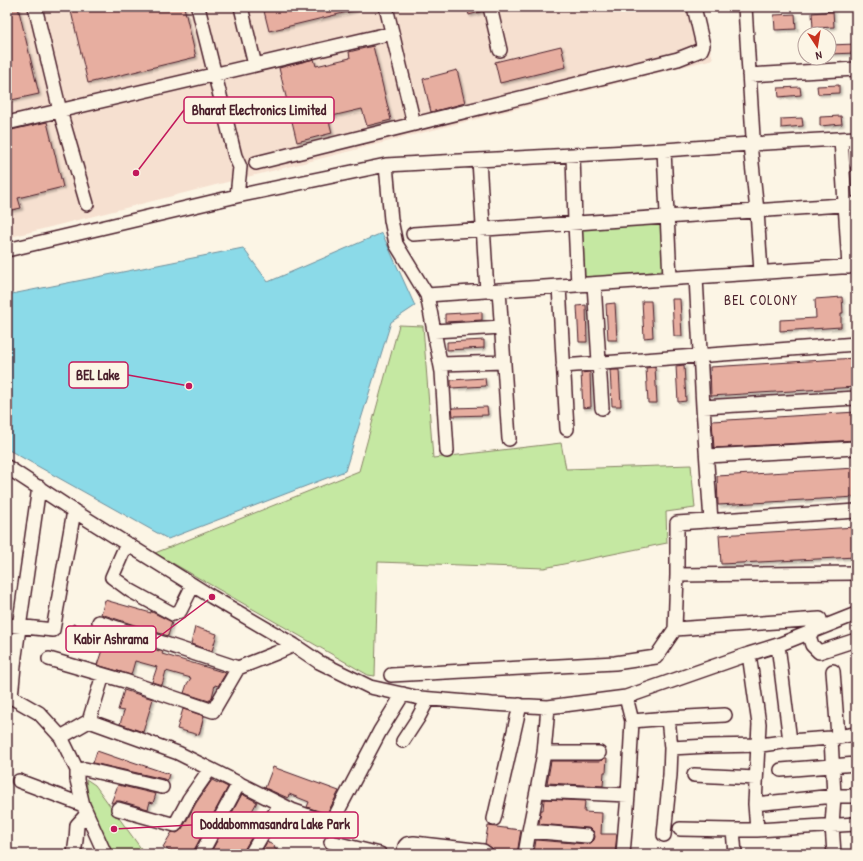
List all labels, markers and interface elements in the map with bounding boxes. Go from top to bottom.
north arrow [797,26,837,66]
text: N [815,48,823,63]
callout: Bharat Electronics Limited [184,97,334,123]
text: Bharat Electronics Limited [192,100,327,119]
district label: BEL COLONY [724,290,798,309]
callout: BEL Lake [69,362,128,388]
text: BEL Lake [76,365,120,384]
callout: Kabir Ashrama [66,626,156,652]
text: Kabir Ashrama [74,629,149,648]
callout: Doddabommasandra Lake Park [192,812,358,838]
text: Doddabommasandra Lake Park [200,814,350,833]

